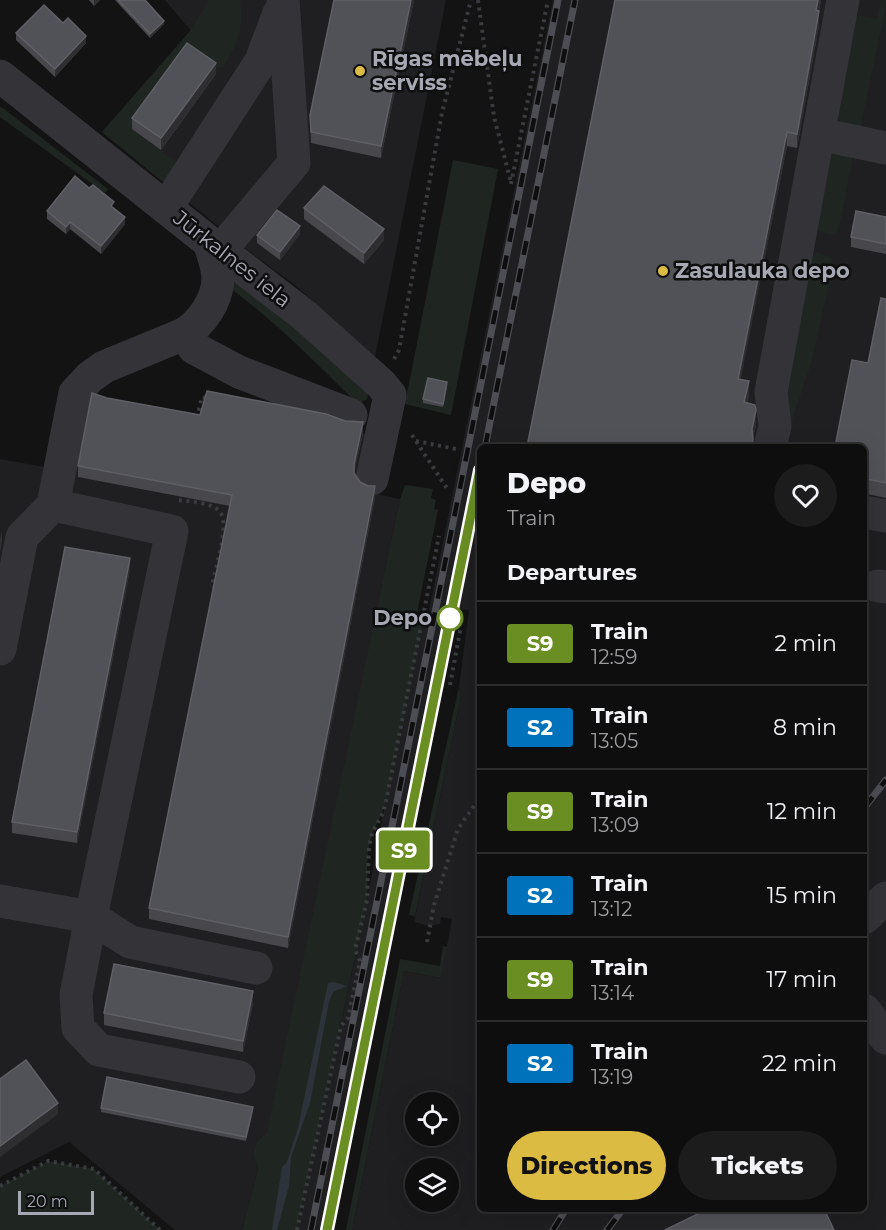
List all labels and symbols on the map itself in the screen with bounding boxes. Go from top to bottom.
place label: Rīgas mēbeļu serviss [372,46,522,95]
marker: Rīgas mēbeļu serviss [353,64,367,78]
street label: Jūrkalnes iela [168,204,296,312]
place label: Zasulauka depo [675,258,850,283]
marker: Zasulauka depo [656,264,670,278]
place label: Depo [373,605,432,630]
marker: Depo [437,605,463,631]
line badge: S9 [377,830,431,870]
scale bar [18,1188,94,1216]

